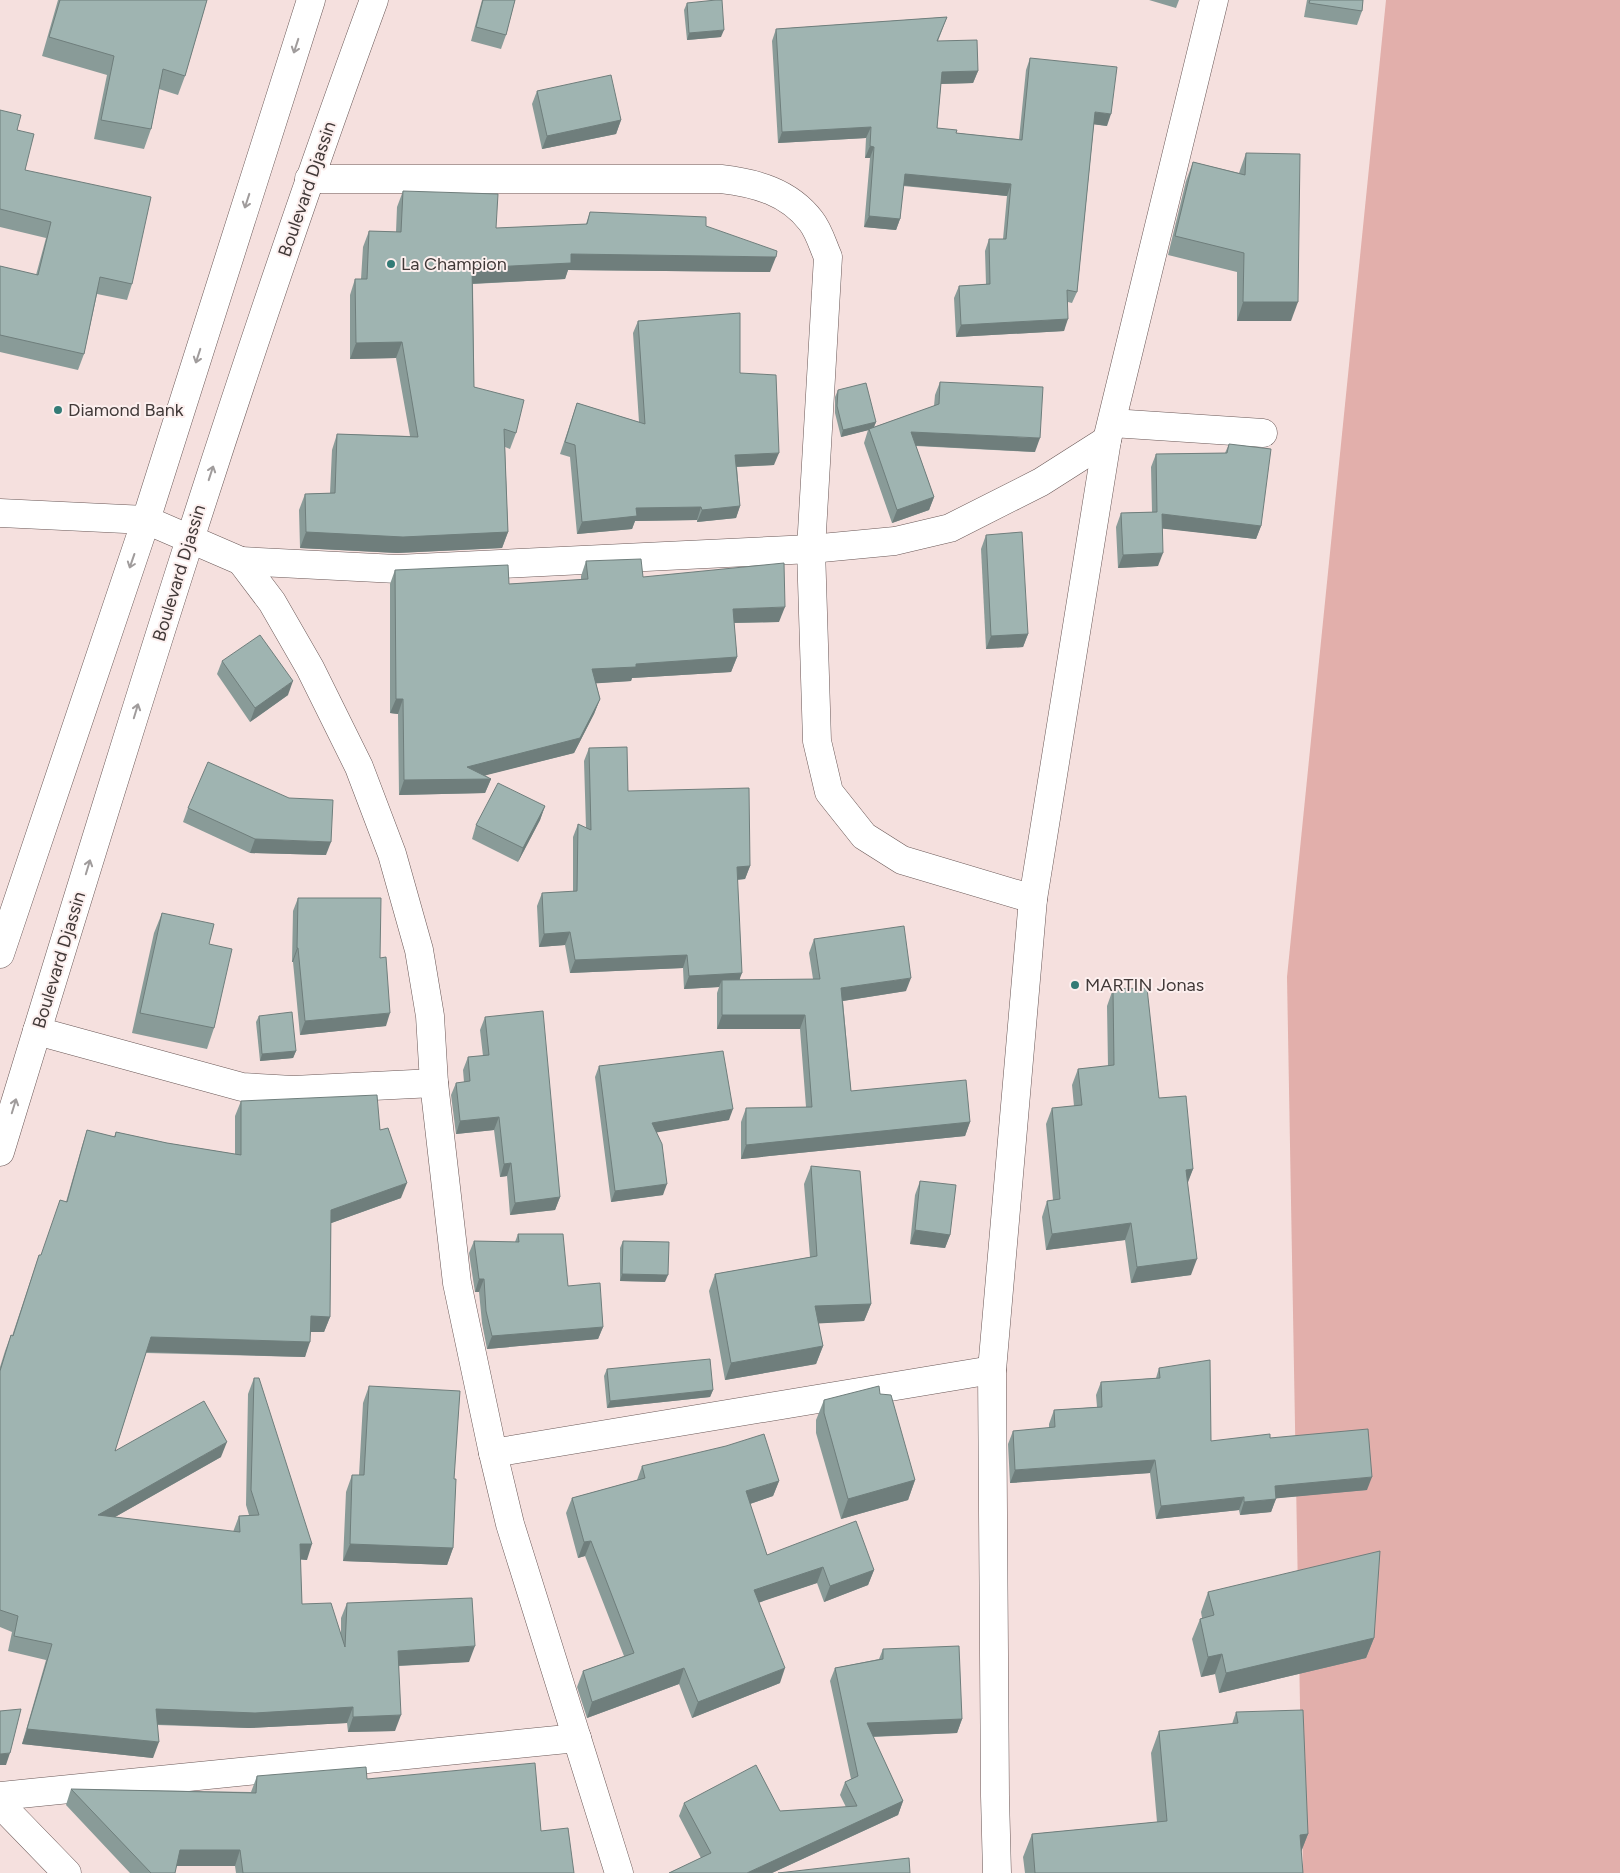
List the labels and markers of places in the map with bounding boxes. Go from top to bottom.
place label: La Champion [401,253,507,275]
marker: La Champion [385,258,397,270]
place label: Diamond Bank [68,399,184,421]
marker: Diamond Bank [52,404,64,416]
place label: MARTIN Jonas [1085,974,1204,996]
marker: MARTIN Jonas [1069,979,1081,991]

